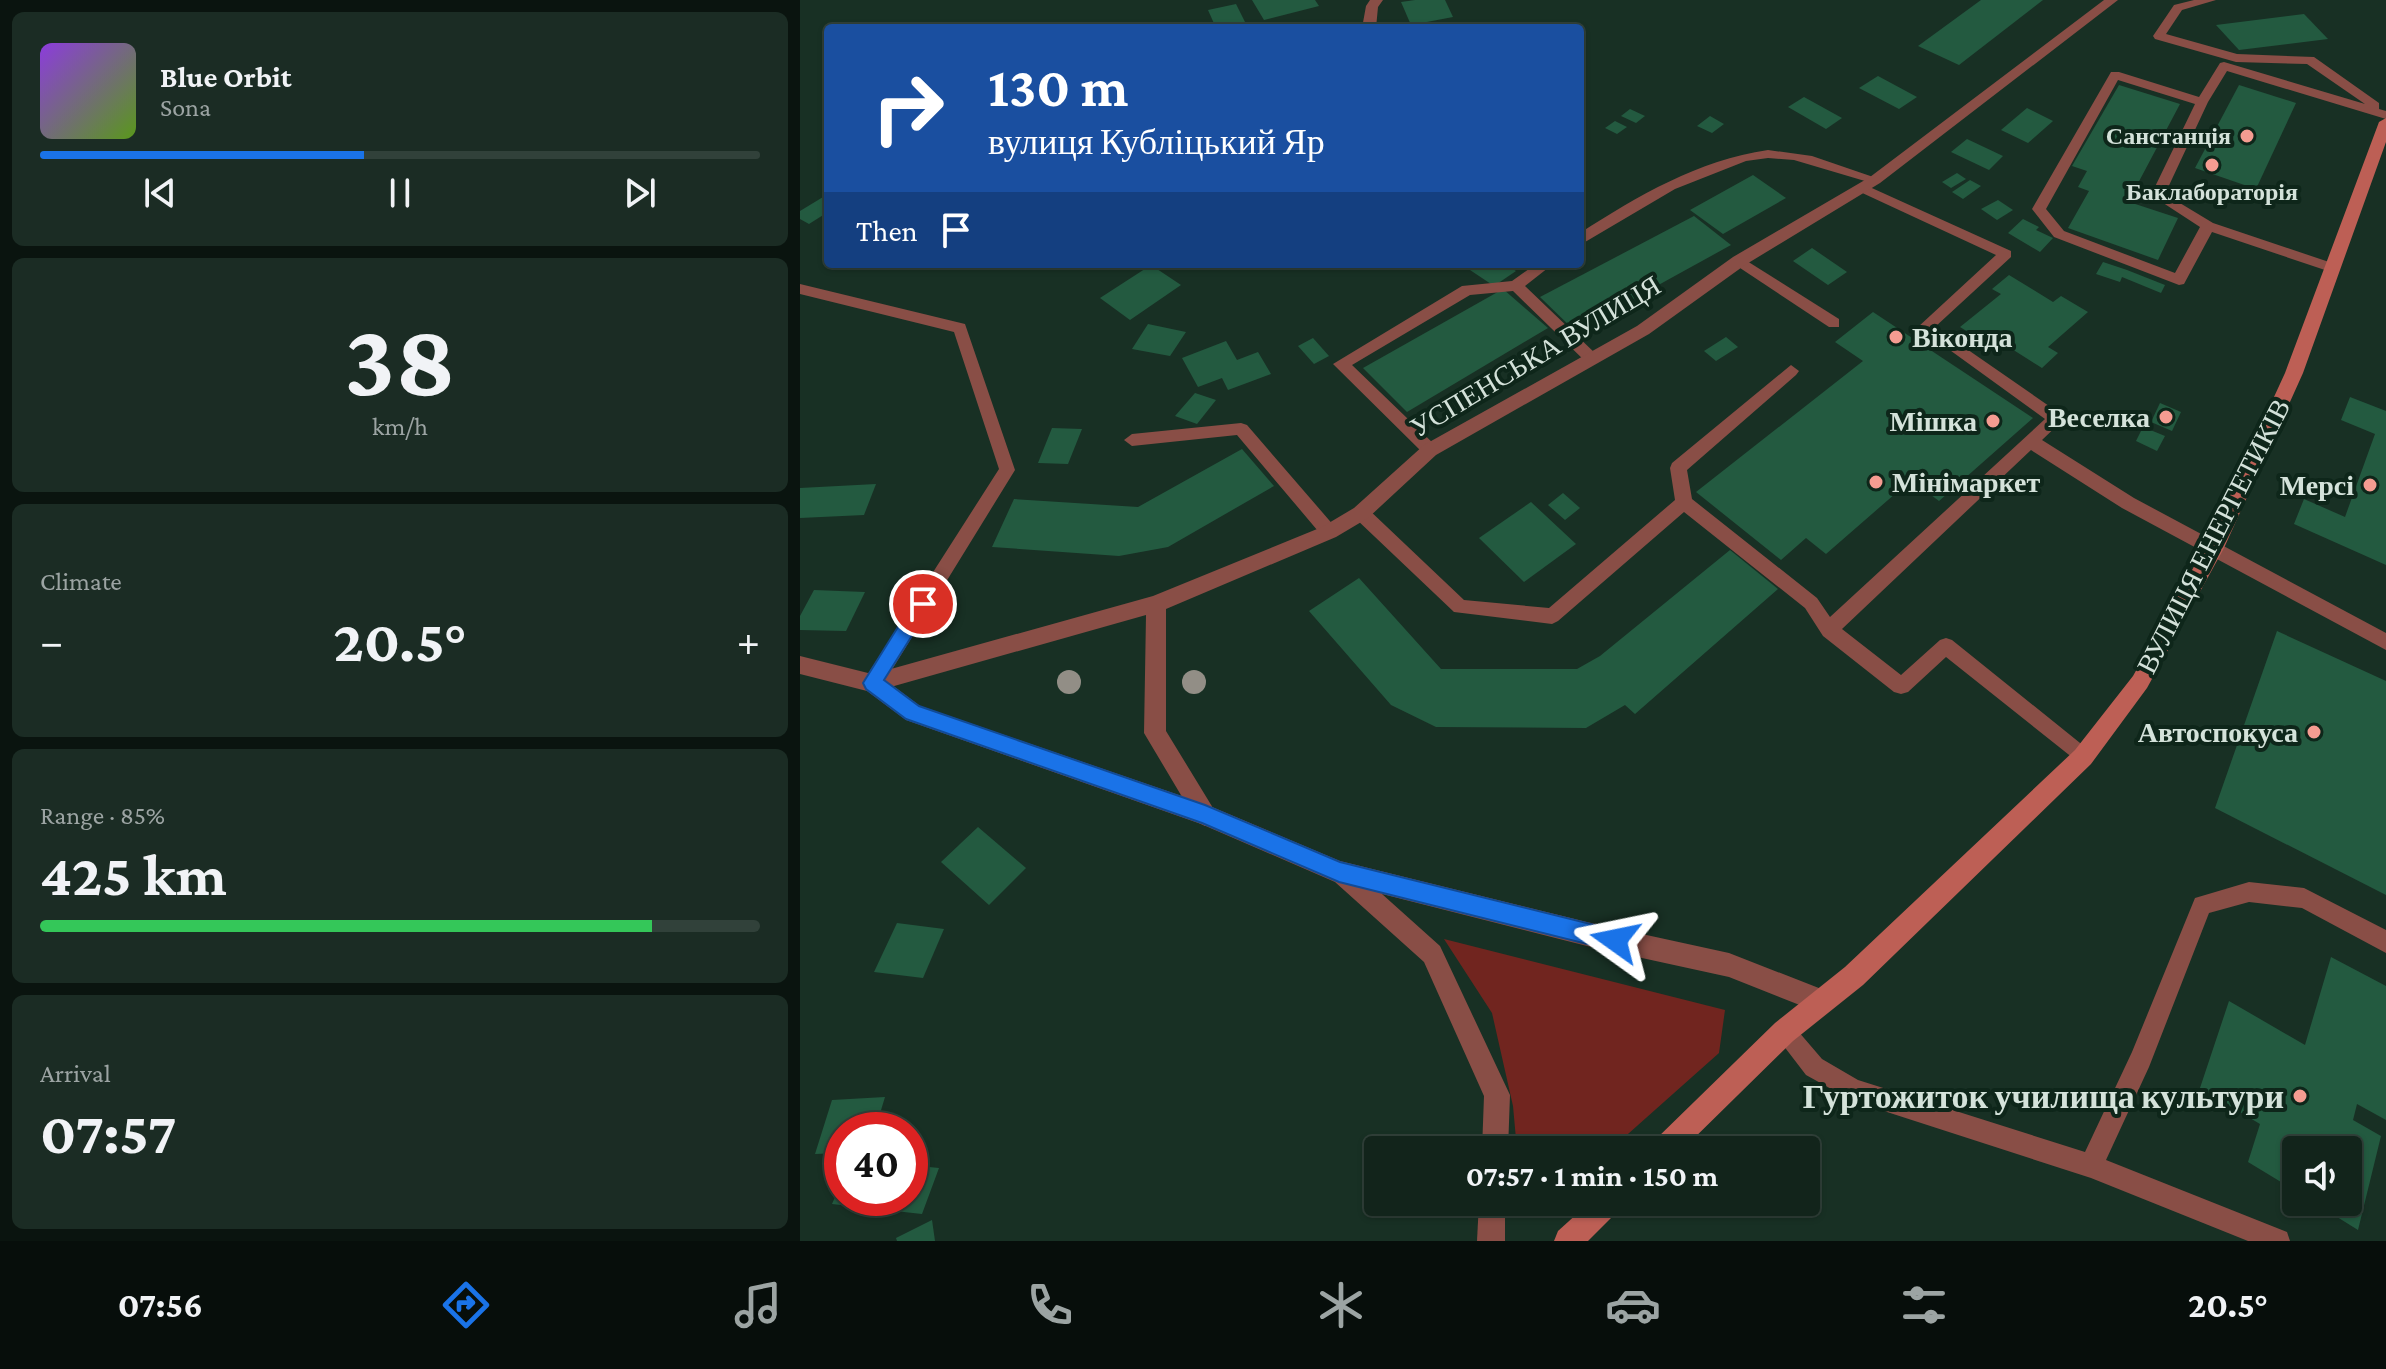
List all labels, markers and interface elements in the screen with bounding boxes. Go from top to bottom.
icon: right [856,56,960,160]
text: 130 m [988,56,1129,118]
text: Blue Orbit [160,60,291,93]
text: Sona [160,93,211,122]
text: вулиця Кубліцький Яр [988,122,1325,162]
place label: Санстанція [2106,122,2231,149]
marker: Санстанція [2238,127,2256,145]
marker: Баклабораторія [2203,156,2221,174]
icon: previous [138,171,182,215]
icon: pause [378,171,422,215]
icon: next [618,171,662,215]
place label: Баклабораторія [2126,178,2298,205]
icon: arrive [934,208,978,252]
text: Then [856,214,918,247]
street label: УСПЕНСЬКА ВУЛИЦЯ [1405,269,1666,443]
text: 38 [344,302,456,417]
place label: Віконда [1912,322,2013,353]
marker: Віконда [1887,328,1905,346]
street label: ВУЛИЦЯ ЕНЕРГЕТИКІВ [2131,394,2296,679]
place label: Веселка [2048,402,2150,433]
place label: Мішка [1889,406,1977,437]
marker: Веселка [2157,408,2175,426]
text: km/h [372,412,428,441]
marker: Мішка [1984,412,2002,430]
place label: Мінімаркет [1892,467,2040,498]
place label: Мерсі [2280,470,2354,501]
marker: Мінімаркет [1867,473,1885,491]
marker: Мерсі [2361,476,2379,494]
text: Climate [40,567,122,596]
pin [889,570,957,638]
icon: arrive [901,582,945,626]
text: 20.5° [333,607,467,674]
text: − [40,617,63,665]
text: + [737,617,760,665]
place label: Автоспокуса [2138,717,2298,748]
marker: Автоспокуса [2305,723,2323,741]
text: Range · 85% [40,801,165,830]
text: 425 km [40,841,227,908]
position arrow [1573,898,1657,982]
text: Arrival [40,1059,111,1088]
place label: Гуртожиток училища культури [1803,1078,2284,1115]
marker: Гуртожиток училища культури [2291,1087,2309,1105]
text: 07:57 [40,1099,177,1166]
speed limit sign: 40 [824,1112,928,1216]
map controls [2282,1136,2362,1216]
button: sound [2282,1136,2362,1216]
text: 07:57 · 1 min · 150 m [1466,1159,1718,1192]
icon: directions [438,1277,494,1333]
icon: music [730,1277,786,1333]
icon: phone [1022,1277,1078,1333]
icon: climate [1313,1277,1369,1333]
icon: car [1605,1277,1661,1333]
icon: filters [1896,1277,1952,1333]
text: 07:56 [118,1285,203,1325]
text: 20.5° [2188,1285,2268,1325]

